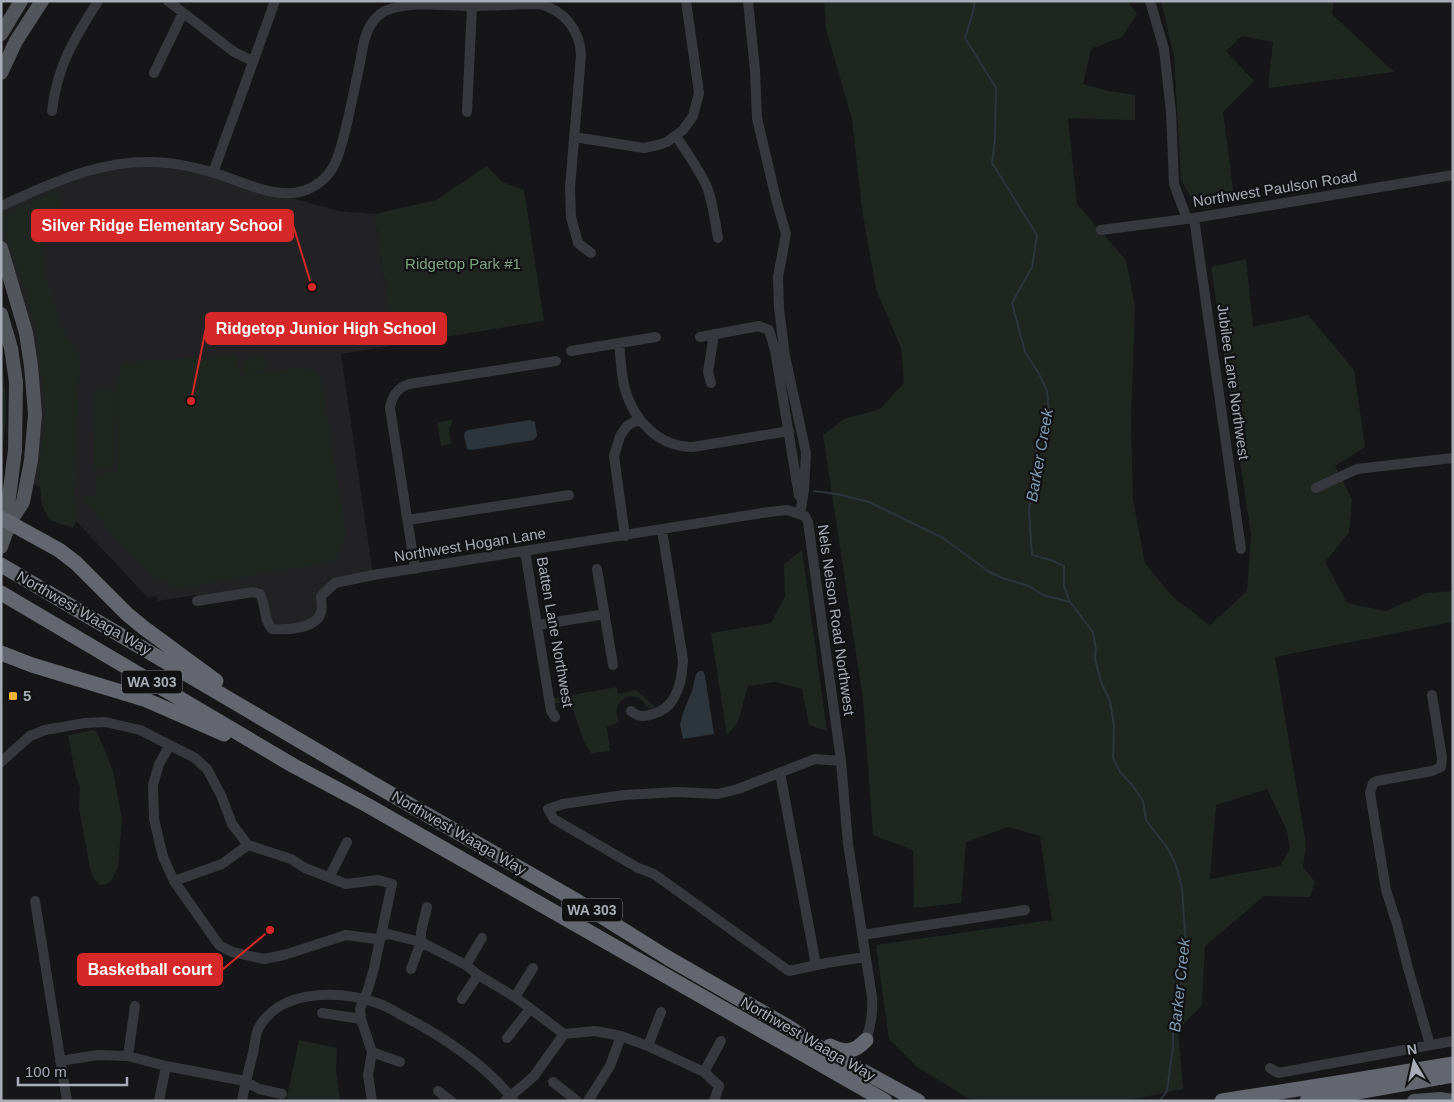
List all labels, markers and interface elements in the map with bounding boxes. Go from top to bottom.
street label: Northwest Paulson Road [1192,167,1358,210]
callout: Silver Ridge Elementary School [32,210,293,241]
text: Silver Ridge Elementary School [42,217,282,234]
park label: Ridgetop Park #1 [405,255,521,272]
street label: Jubilee Lane Northwest [1214,303,1253,462]
callout: Ridgetop Junior High School [206,313,446,344]
text: Ridgetop Junior High School [216,320,436,337]
water label: Barker Creek [1023,406,1056,503]
street label: Nels Nelson Road Northwest [815,523,858,717]
street label: Northwest Hogan Lane [393,524,547,565]
street label: Batten Lane Northwest [534,555,577,709]
street label: Northwest Waaga Way [14,567,155,658]
road number: WA 303 [122,670,182,694]
place label: 5 [23,687,31,704]
marker: 5 [7,690,19,702]
street label: Northwest Waaga Way [389,787,530,878]
road number: WA 303 [562,898,622,922]
water label: Barker Creek [1166,936,1193,1033]
callout: Basketball court [78,954,222,985]
text: Basketball court [88,961,213,978]
street label: Northwest Waaga Way [738,993,879,1084]
north arrow [1389,1037,1439,1087]
text: N [1406,1040,1418,1058]
scale bar [18,1054,126,1086]
text: 100 m [25,1063,67,1080]

